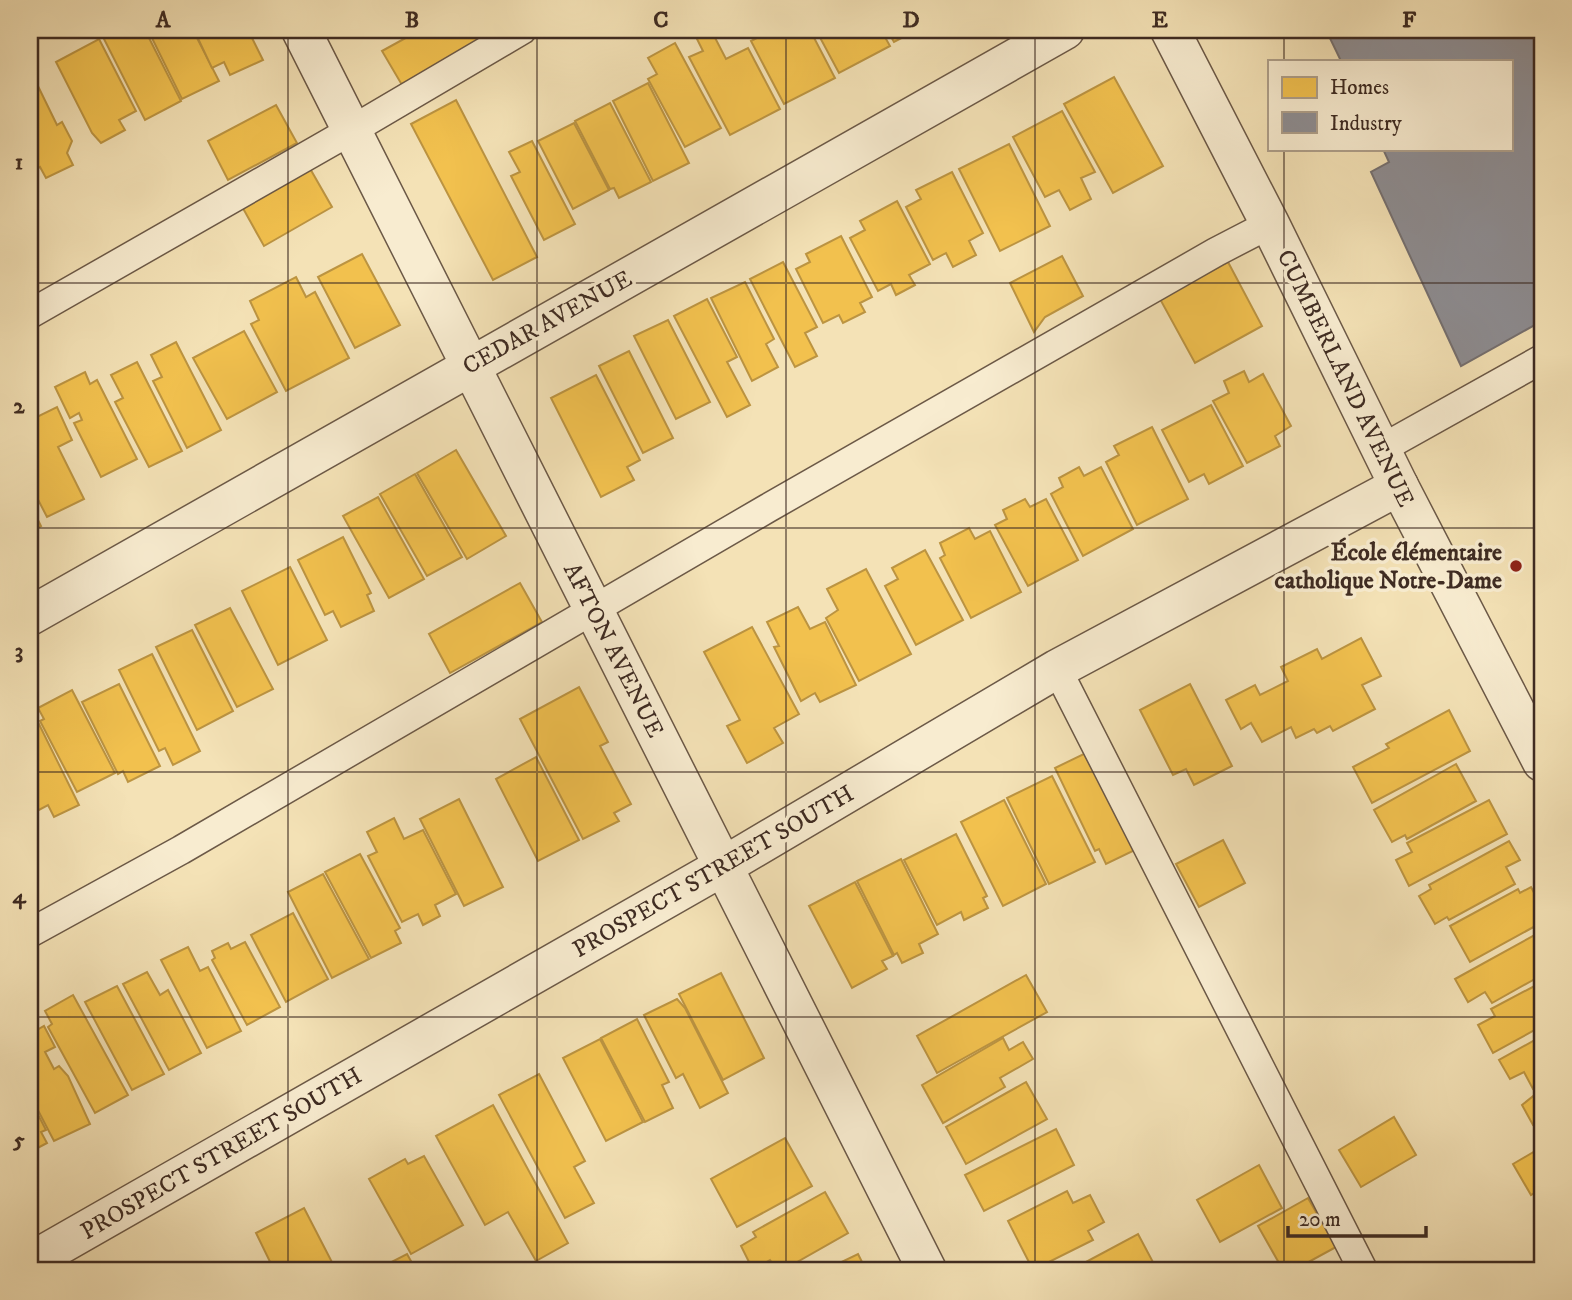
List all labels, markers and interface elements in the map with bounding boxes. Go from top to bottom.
text: A [155,6,172,35]
text: B [405,6,419,35]
text: C [653,6,669,35]
text: D [902,6,920,35]
text: E [1152,6,1168,35]
text: F [1402,6,1417,35]
legend [1268,60,1512,150]
text: Homes [1330,75,1389,101]
text: Industry [1330,111,1403,137]
text: 1 [15,148,23,177]
street label: CUMBERLAND AVENUE [1270,245,1420,512]
street label: CEDAR AVENUE [458,264,637,382]
text: 2 [13,392,25,421]
place label: École élémentaire catholique Notre-Dame [1275,537,1502,596]
street label: AFTON AVENUE [556,558,670,743]
marker: École élémentaire catholique Notre-Dame [1508,558,1524,574]
text: 3 [15,637,23,666]
street label: PROSPECT STREET SOUTH [567,779,860,965]
text: 4 [12,882,27,911]
street label: PROSPECT STREET SOUTH [75,1061,368,1247]
text: 5 [12,1126,25,1155]
scale bar [1288,1195,1427,1239]
text: 20 m [1299,1207,1341,1233]

